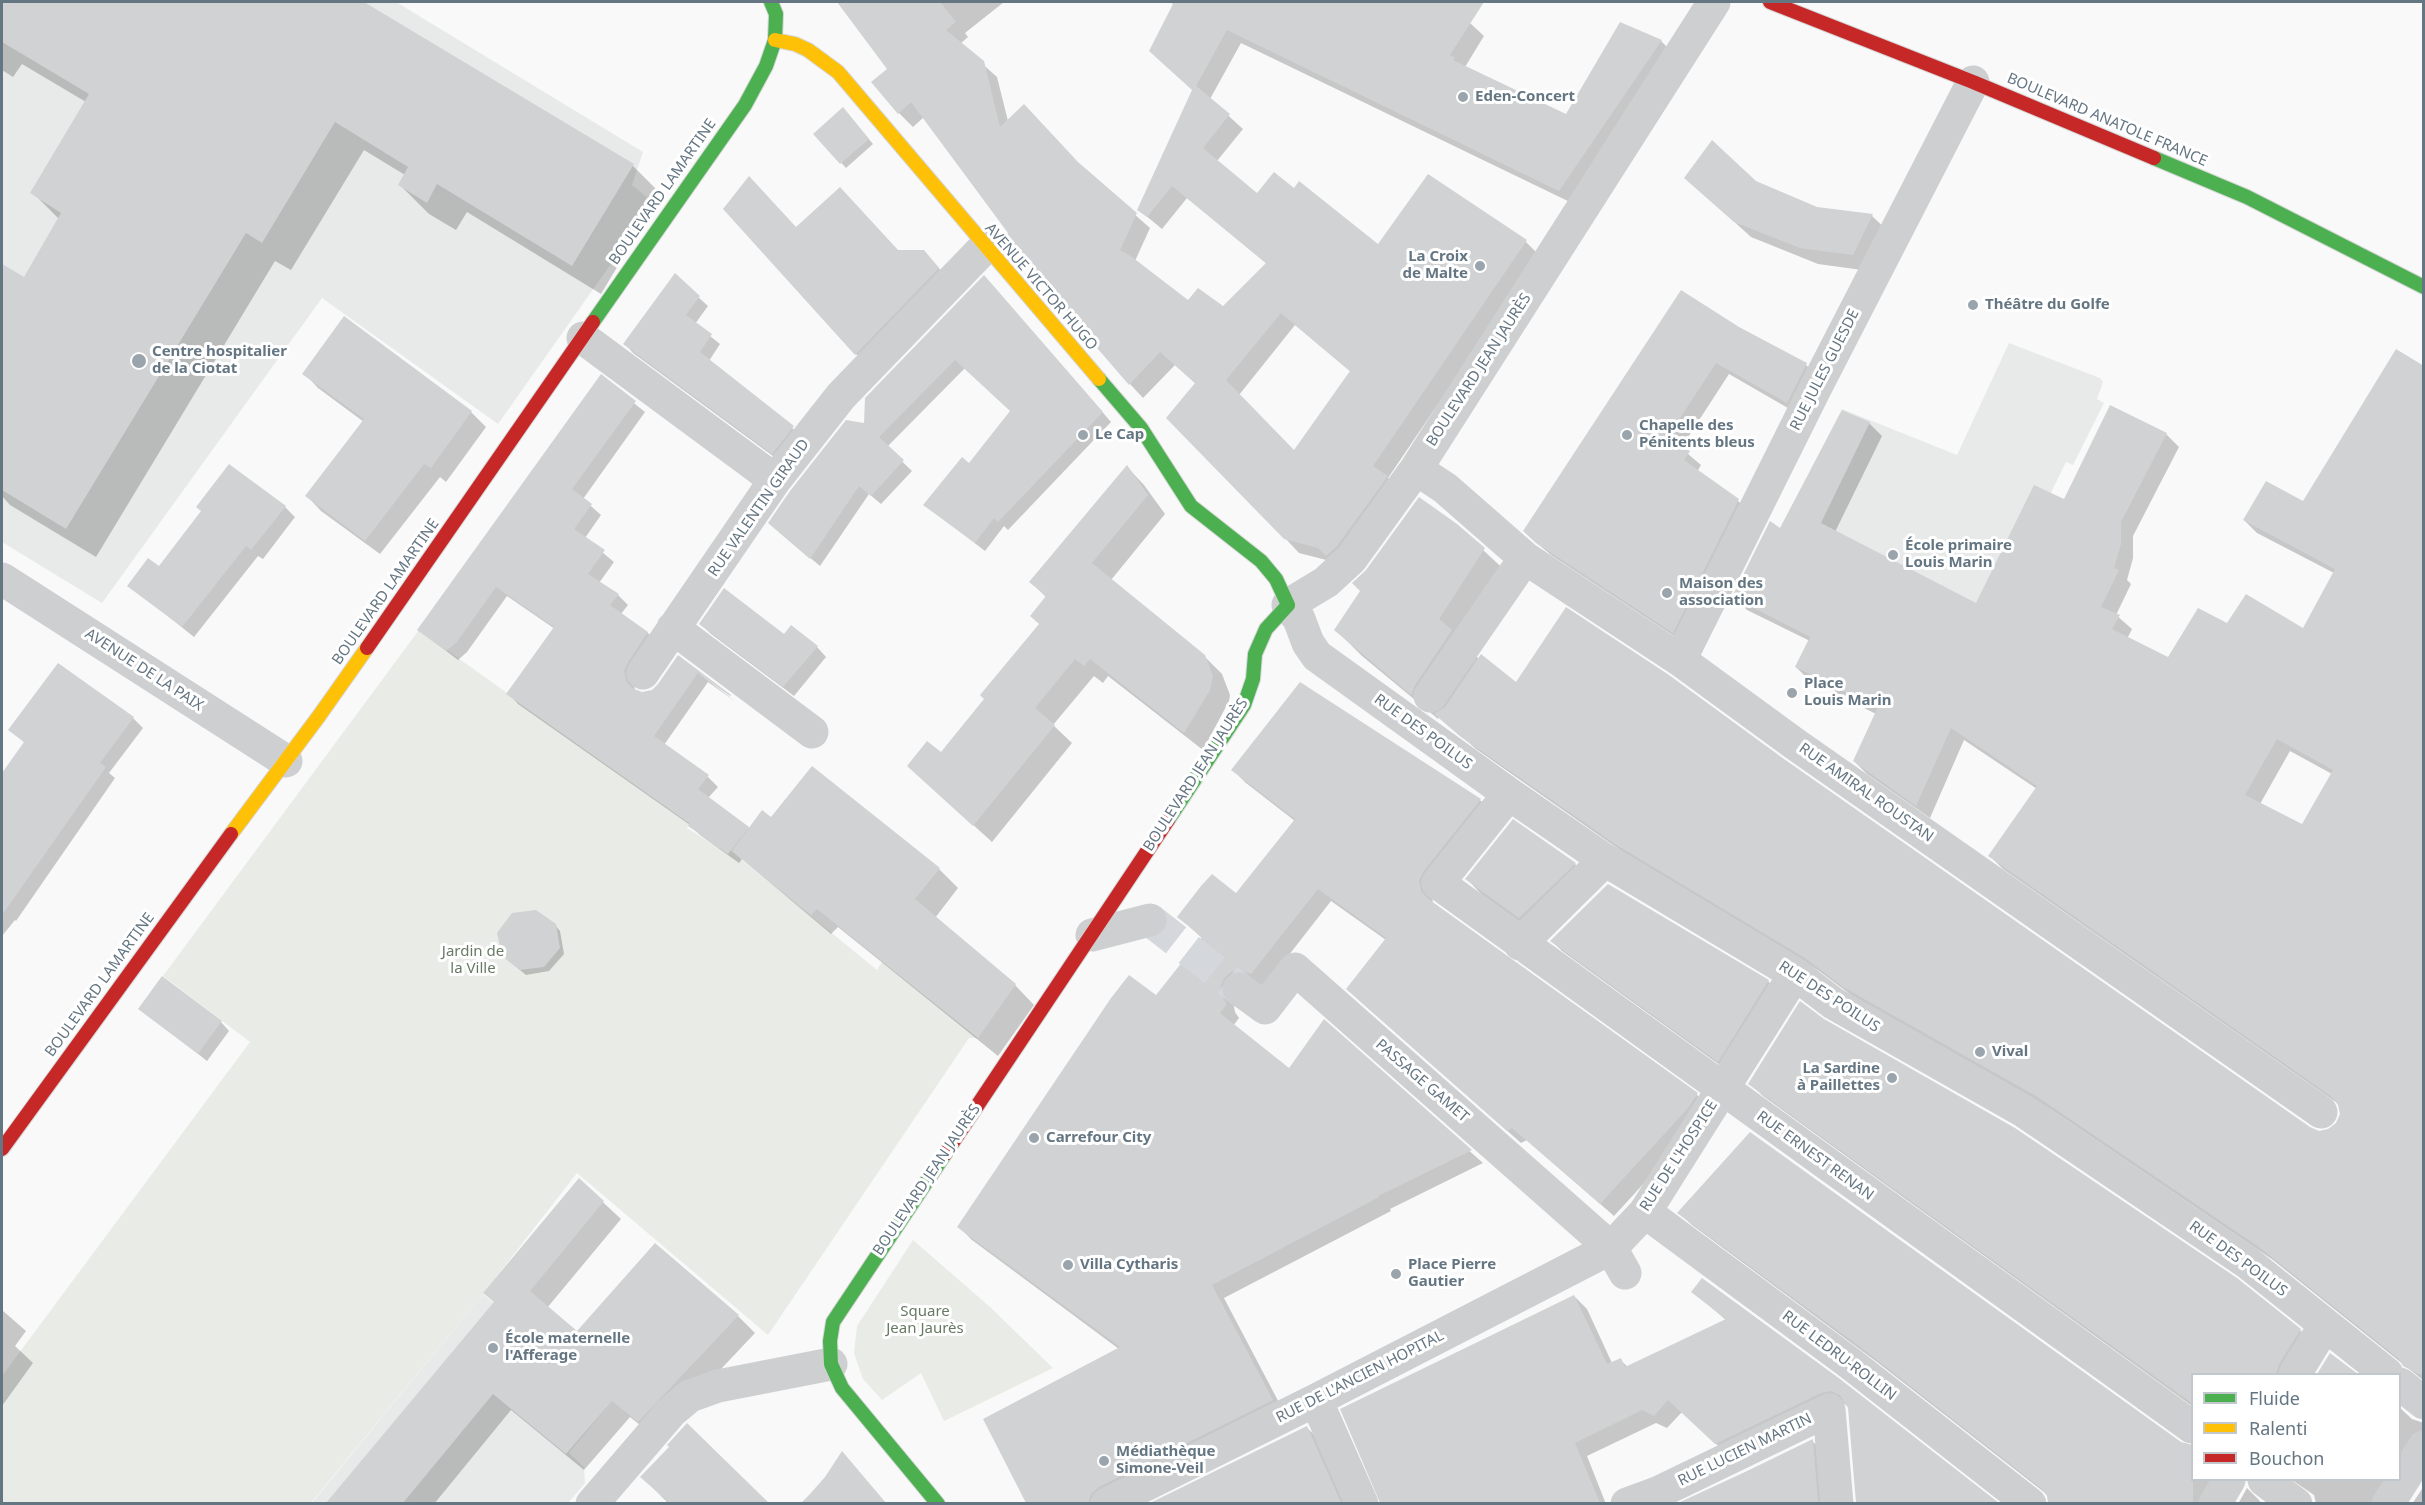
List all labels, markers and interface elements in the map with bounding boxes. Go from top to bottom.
street label: BOULEVARD ANATOLE FRANCE [2004,69,2210,171]
place label: Eden-Concert [1475,88,1575,106]
marker: Eden-Concert [1456,90,1470,104]
street label: BOULEVARD LAMARTINE [606,116,720,268]
street label: AVENUE VICTOR HUGO [981,220,1101,354]
place label: La Croix de Malte [1403,248,1468,283]
marker: La Croix de Malte [1473,259,1487,273]
street label: BOULEVARD JEAN JAURÈS [1423,290,1535,450]
place label: Théâtre du Golfe [1985,296,2110,314]
marker: Théâtre du Golfe [1966,298,1980,312]
street label: RUE JULES GUESDE [1787,306,1863,434]
place label: Centre hospitalier de la Ciotat [152,343,287,378]
marker: Centre hospitalier de la Ciotat [130,352,148,370]
place label: Chapelle des Pénitents bleus [1639,417,1755,452]
place label: Le Cap [1095,426,1144,444]
marker: Le Cap [1076,428,1090,442]
marker: Chapelle des Pénitents bleus [1620,428,1634,442]
street label: RUE VALENTIN GIRAUD [705,436,813,580]
street label: BOULEVARD LAMARTINE [329,516,443,668]
place label: École primaire Louis Marin [1905,537,2012,572]
marker: École primaire Louis Marin [1886,548,1900,562]
place label: Maison des association [1679,575,1764,610]
marker: Maison des association [1660,586,1674,600]
street label: AVENUE DE LA PAIX [82,625,206,715]
place label: Place Louis Marin [1804,675,1891,710]
marker: Place Louis Marin [1785,686,1799,700]
street label: RUE DES POILUS [1370,690,1476,774]
street label: BOULEVARD JEAN JAURÈS [1140,695,1252,855]
street label: RUE AMIRAL ROUSTAN [1795,740,1937,846]
street label: BOULEVARD LAMARTINE [42,909,158,1061]
park label: Jardin de la Ville [442,943,504,978]
street label: RUE DES POILUS [1775,958,1883,1036]
street label: PASSAGE GAMET [1372,1036,1472,1126]
place label: Vival [1992,1043,2028,1061]
marker: Vival [1973,1045,1987,1059]
place label: La Sardine à Paillettes [1797,1060,1880,1095]
marker: La Sardine à Paillettes [1885,1071,1899,1085]
street label: RUE DE L'HOSPICE [1636,1097,1722,1215]
street label: BOULEVARD JEAN JAURÈS [870,1101,984,1259]
street label: RUE ERNEST RENAN [1753,1107,1877,1205]
place label: Carrefour City [1046,1129,1151,1147]
marker: Carrefour City [1027,1131,1041,1145]
street label: RUE DES POILUS [2185,1217,2291,1301]
place label: Villa Cytharis [1080,1256,1178,1274]
place label: Place Pierre Gautier [1408,1256,1496,1291]
marker: Villa Cytharis [1061,1258,1075,1272]
marker: Place Pierre Gautier [1389,1267,1403,1281]
park label: Square Jean Jaurès [886,1303,964,1338]
street label: RUE LEDRU-ROLLIN [1778,1307,1900,1405]
street label: RUE DE L'ANCIEN HOPITAL [1273,1327,1447,1427]
place label: École maternelle l'Afferage [505,1330,630,1365]
marker: École maternelle l'Afferage [486,1341,500,1355]
legend [2191,1373,2401,1481]
text: Fluide [2249,1386,2300,1410]
street label: RUE LUCIEN MARTIN [1675,1410,1815,1490]
text: Ralenti [2249,1416,2307,1440]
place label: Médiathèque Simone-Veil [1116,1443,1215,1478]
text: Bouchon [2249,1446,2325,1470]
marker: Médiathèque Simone-Veil [1097,1454,1111,1468]

